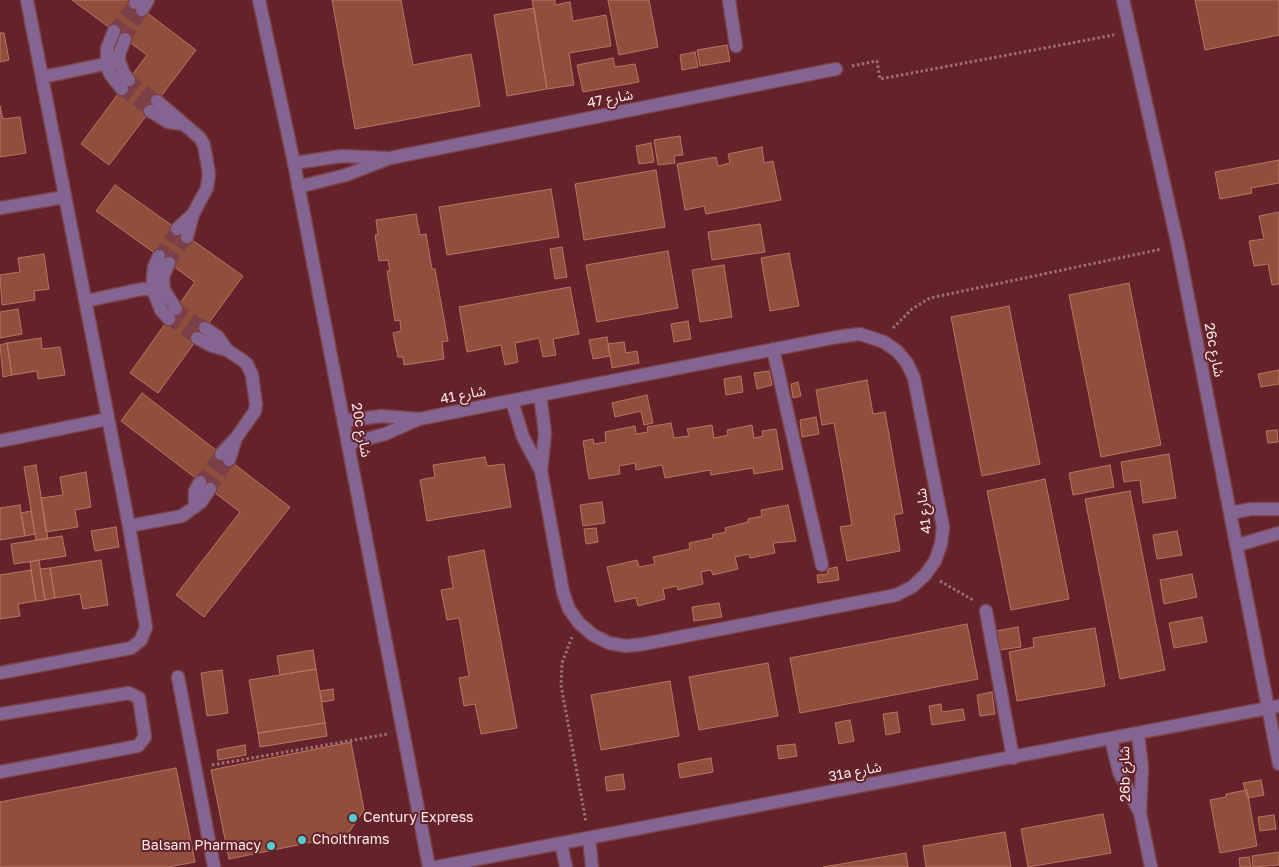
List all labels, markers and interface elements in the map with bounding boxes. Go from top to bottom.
street label: شارع 47 [585,86,635,112]
street label: 26c شارع [1201,321,1227,379]
street label: شارع 41 [439,382,487,408]
street label: 20c شارع [347,401,375,459]
street label: شارع 41 [913,487,935,535]
street label: 26b شارع [1116,746,1134,802]
street label: 31a شارع [827,759,883,785]
place label: Century Express [363,810,474,826]
marker: Century Express [347,812,359,824]
place label: Choithrams [312,832,390,848]
marker: Choithrams [296,834,308,846]
place label: Balsam Pharmacy [141,838,261,854]
marker: Balsam Pharmacy [265,840,277,852]

